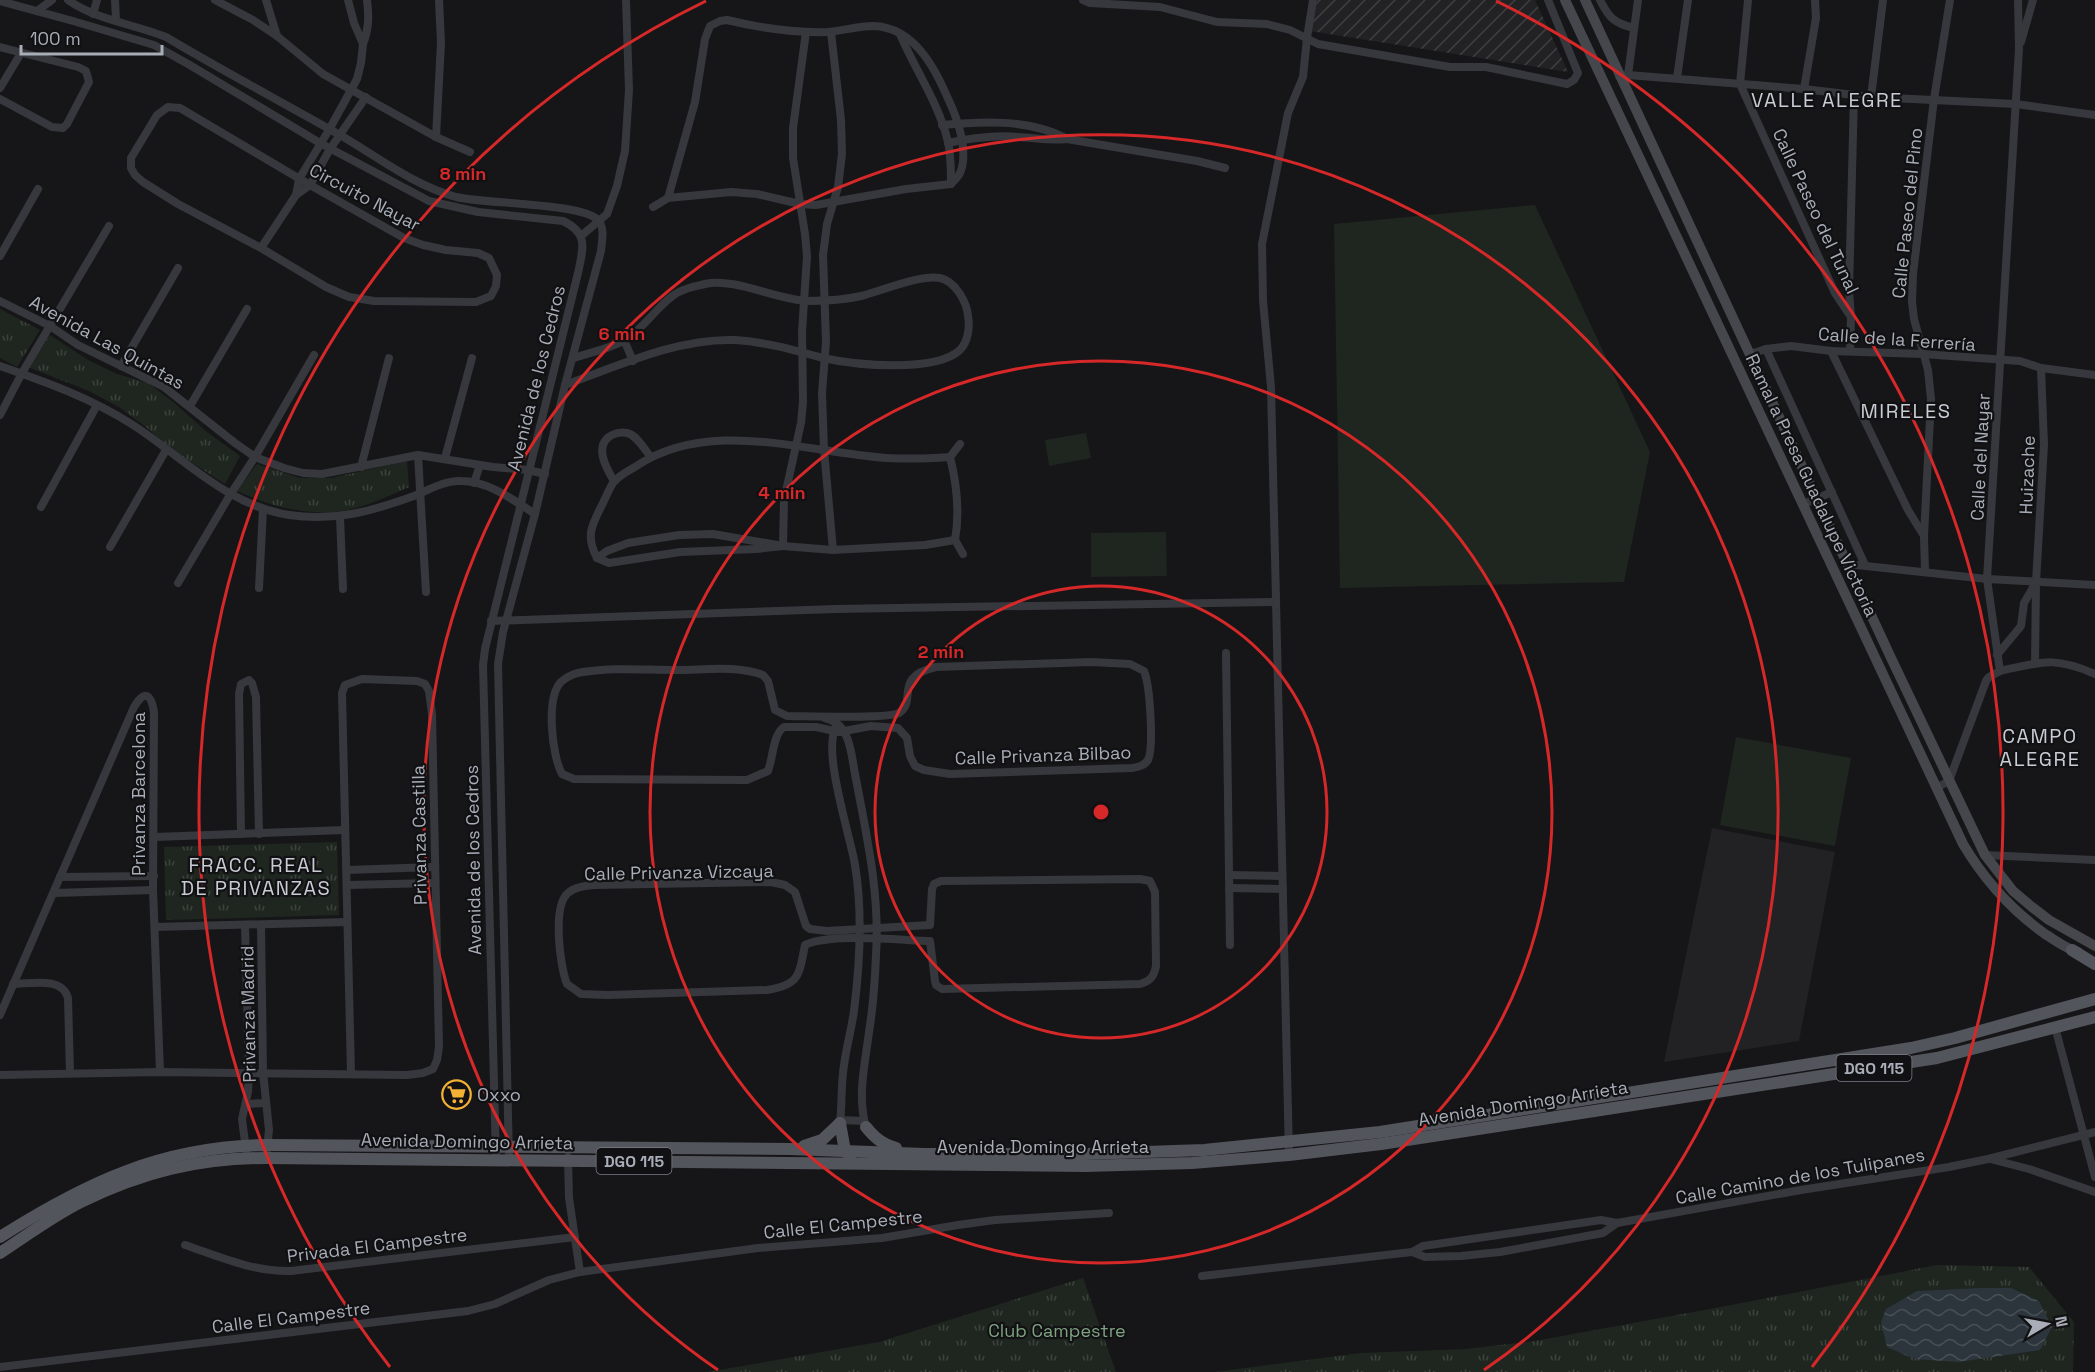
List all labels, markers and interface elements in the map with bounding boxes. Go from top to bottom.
scale bar [21,18,162,56]
text: 100 m [30,27,81,50]
district label: VALLE ALEGRE [1751,87,1903,113]
street label: Calle Paseo del Tunal [1768,125,1864,297]
street label: Calle Paseo del Pino [1887,127,1927,299]
street label: Circuito Nayar [305,158,425,236]
text: 8 min [440,162,486,185]
street label: Avenida de los Cedros [502,283,570,473]
street label: Avenida Las Quintas [26,290,188,394]
text: 6 min [599,322,645,345]
street label: Calle de la Ferrería [1817,322,1977,356]
street label: Ramal a Presa Guadalupe Victoria [1741,350,1883,620]
street label: Calle del Nayar [1965,393,1995,521]
district label: MIRELES [1861,398,1952,424]
street label: Huizache [2014,435,2040,515]
text: 4 min [758,481,806,504]
text: 2 min [918,640,964,663]
street label: Privanza Barcelona [127,712,150,876]
district label: CAMPO ALEGRE [2000,723,2080,772]
street label: Calle Privanza Bilbao [954,740,1132,770]
street label: Privanza Castilla [406,765,432,905]
street label: Avenida de los Cedros [460,765,486,955]
centre of rings [1091,802,1111,822]
district label: FRACC. REAL DE PRIVANZAS [181,852,331,901]
street label: Calle Privanza Vizcaya [584,859,774,885]
street label: Privanza Madrid [235,945,261,1083]
road number: DGO 115 [1836,1055,1912,1081]
street label: Avenida Domingo Arrieta [1416,1075,1630,1131]
supermarket icon: Oxxo [440,1078,472,1110]
place label: Oxxo [477,1083,521,1106]
street label: Avenida Domingo Arrieta [361,1128,573,1154]
street label: Avenida Domingo Arrieta [937,1135,1149,1158]
street label: Calle Camino de los Tulipanes [1674,1143,1926,1209]
road number: DGO 115 [596,1148,672,1174]
street label: Calle El Campestre [762,1204,924,1244]
street label: Privada El Campestre [285,1223,469,1267]
north arrow [2017,1294,2077,1354]
street label: Calle El Campestre [210,1296,372,1338]
text: N [2050,1314,2073,1329]
park label: Club Campestre [988,1319,1126,1342]

